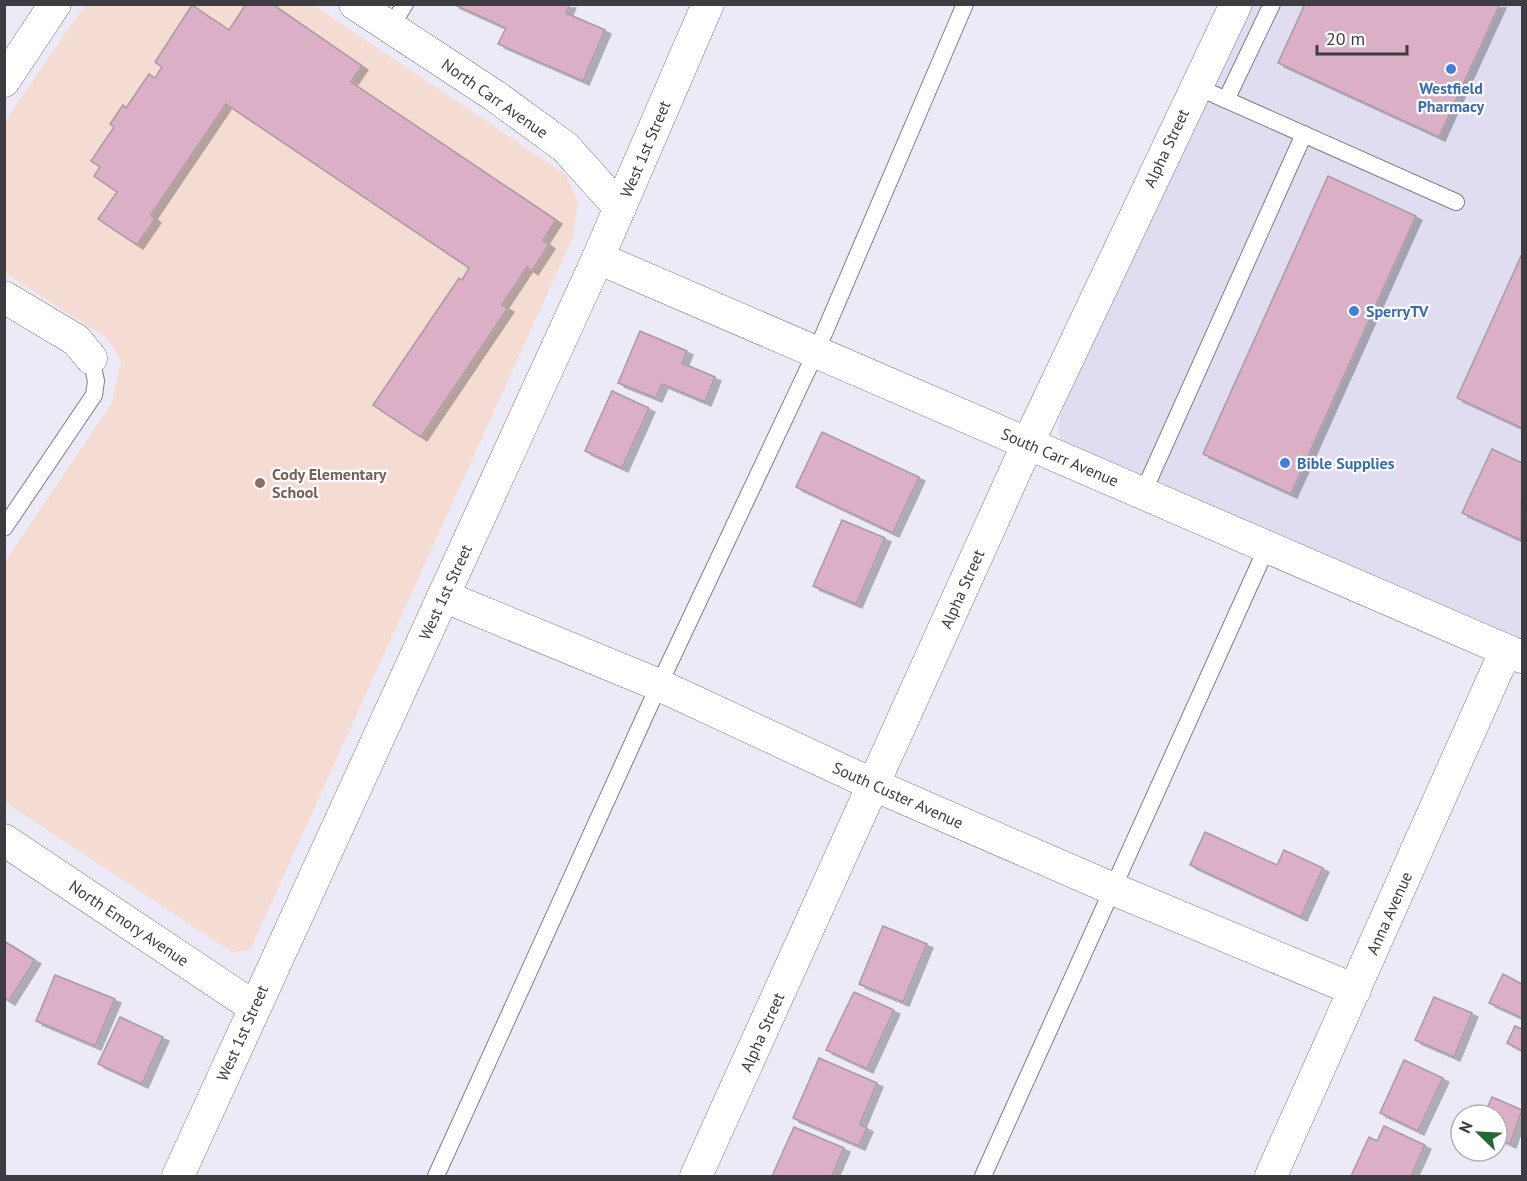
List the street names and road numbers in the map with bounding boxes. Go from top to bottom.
street label: North Carr Avenue [438,54,552,142]
street label: West 1st Street [616,97,675,200]
street label: Alpha Street [1139,105,1193,191]
street label: South Carr Avenue [998,423,1122,491]
street label: West 1st Street [414,541,476,643]
street label: Alpha Street [936,546,989,632]
street label: South Custer Avenue [830,757,966,833]
street label: Anna Avenue [1362,868,1416,958]
street label: North Emory Avenue [65,876,193,970]
street label: West 1st Street [212,981,272,1084]
street label: Alpha Street [736,989,789,1075]

